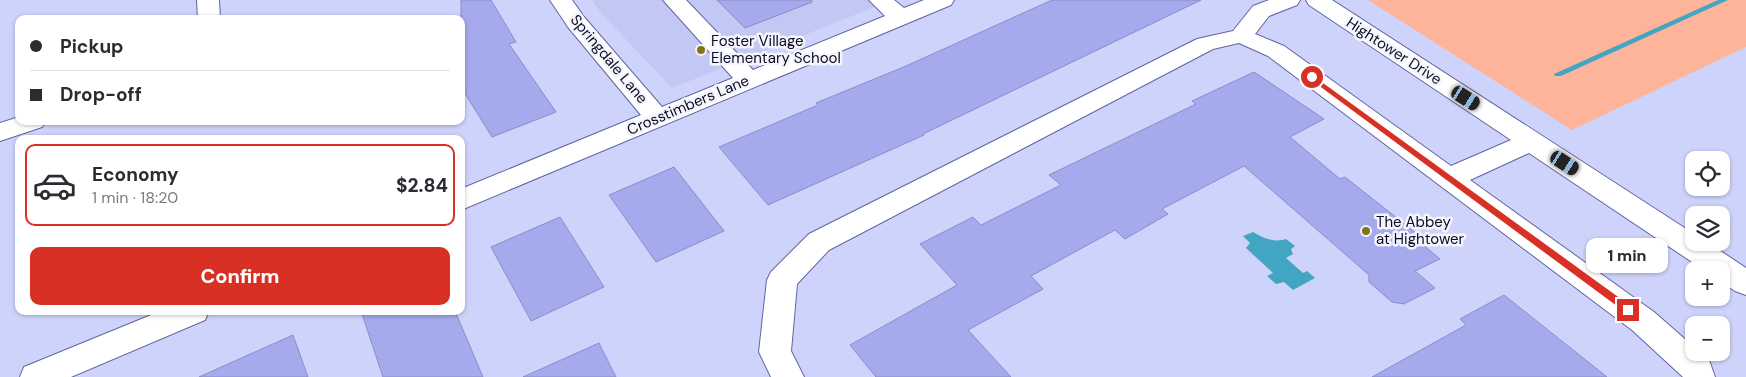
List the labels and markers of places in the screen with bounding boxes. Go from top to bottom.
place label: Foster Village Elementary School [711,31,841,68]
marker: Foster Village Elementary School [695,44,707,56]
place label: The Abbey at Hightower [1376,212,1465,249]
marker: The Abbey at Hightower [1360,225,1372,237]

